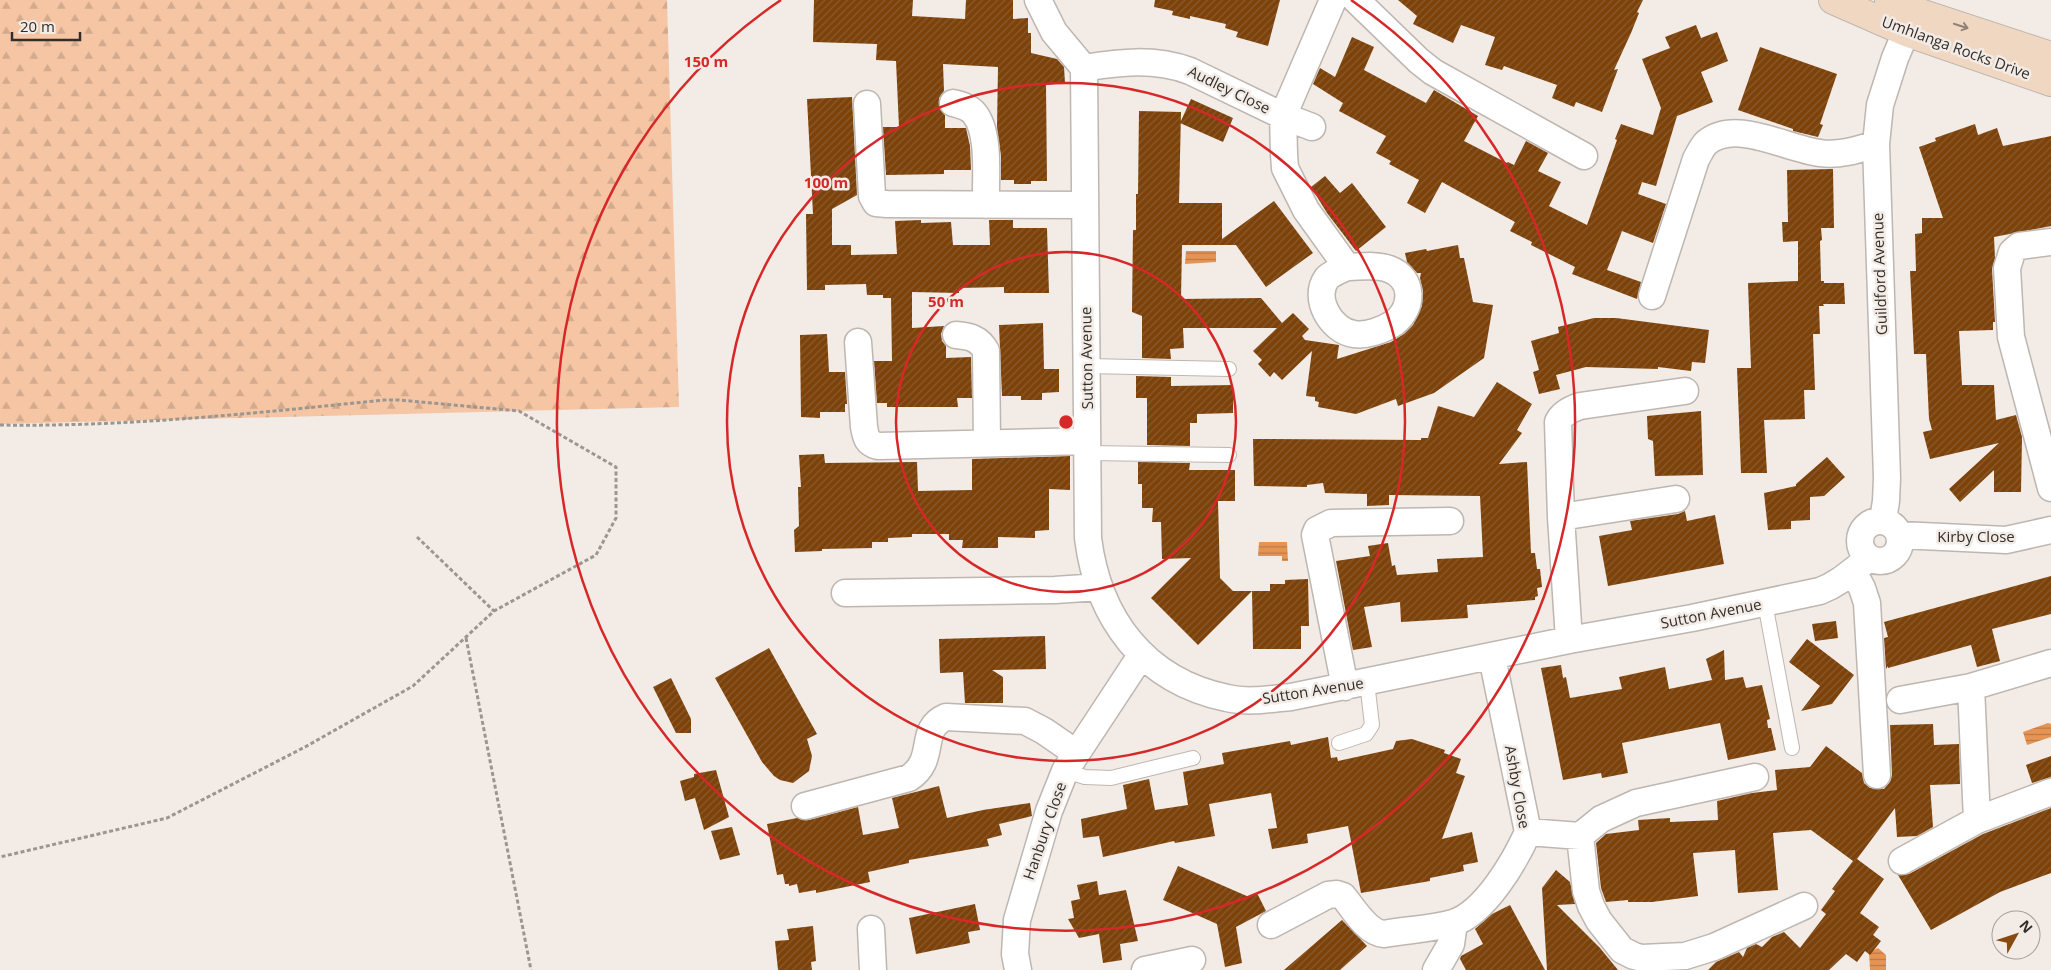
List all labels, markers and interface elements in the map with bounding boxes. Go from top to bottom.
scale bar [12,10,80,42]
street label: Umhlanga Rocks Drive [1879,11,2033,83]
text: 20 m [20,16,55,36]
one-way arrow [1952,22,1968,32]
text: 150 m [684,51,728,71]
street label: Audley Close [1185,61,1274,118]
text: 100 m [804,172,848,192]
street label: Guildford Avenue [1867,213,1891,336]
text: 50 m [928,291,964,311]
street label: Sutton Avenue [1075,307,1097,409]
centre of rings [1057,413,1075,431]
street label: Kirby Close [1937,526,2015,546]
street label: Sutton Avenue [1659,593,1763,633]
street label: Sutton Avenue [1261,672,1365,708]
street label: Ashby Close [1501,744,1535,830]
street label: Hanbury Close [1018,779,1070,882]
north arrow [1991,910,2041,960]
text: N [2015,916,2037,937]

